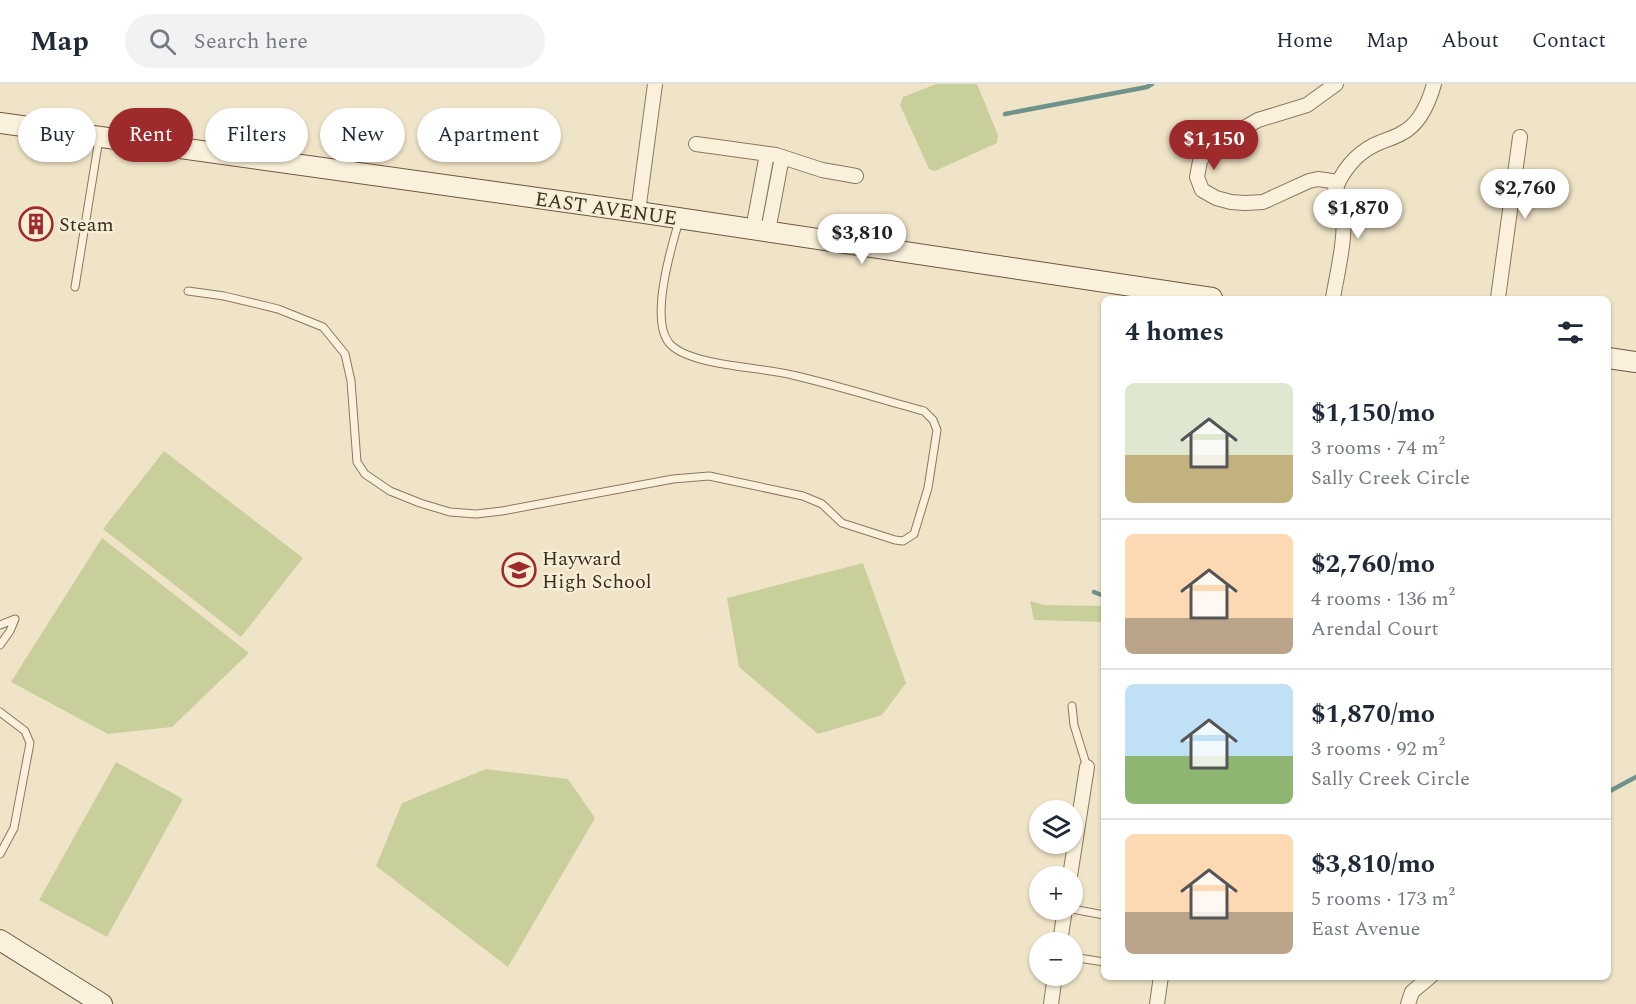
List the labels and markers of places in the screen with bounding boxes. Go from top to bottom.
pin: $1,150 [1165,120,1263,171]
pin: $2,760 [1476,169,1574,220]
pin: $1,870 [1309,189,1407,240]
building icon: Steam [18,206,54,242]
place label: Steam [59,210,114,240]
pin: $3,810 [813,214,911,265]
place label: Hayward High School [542,544,652,597]
school or university icon: Hayward High School [501,552,537,588]

